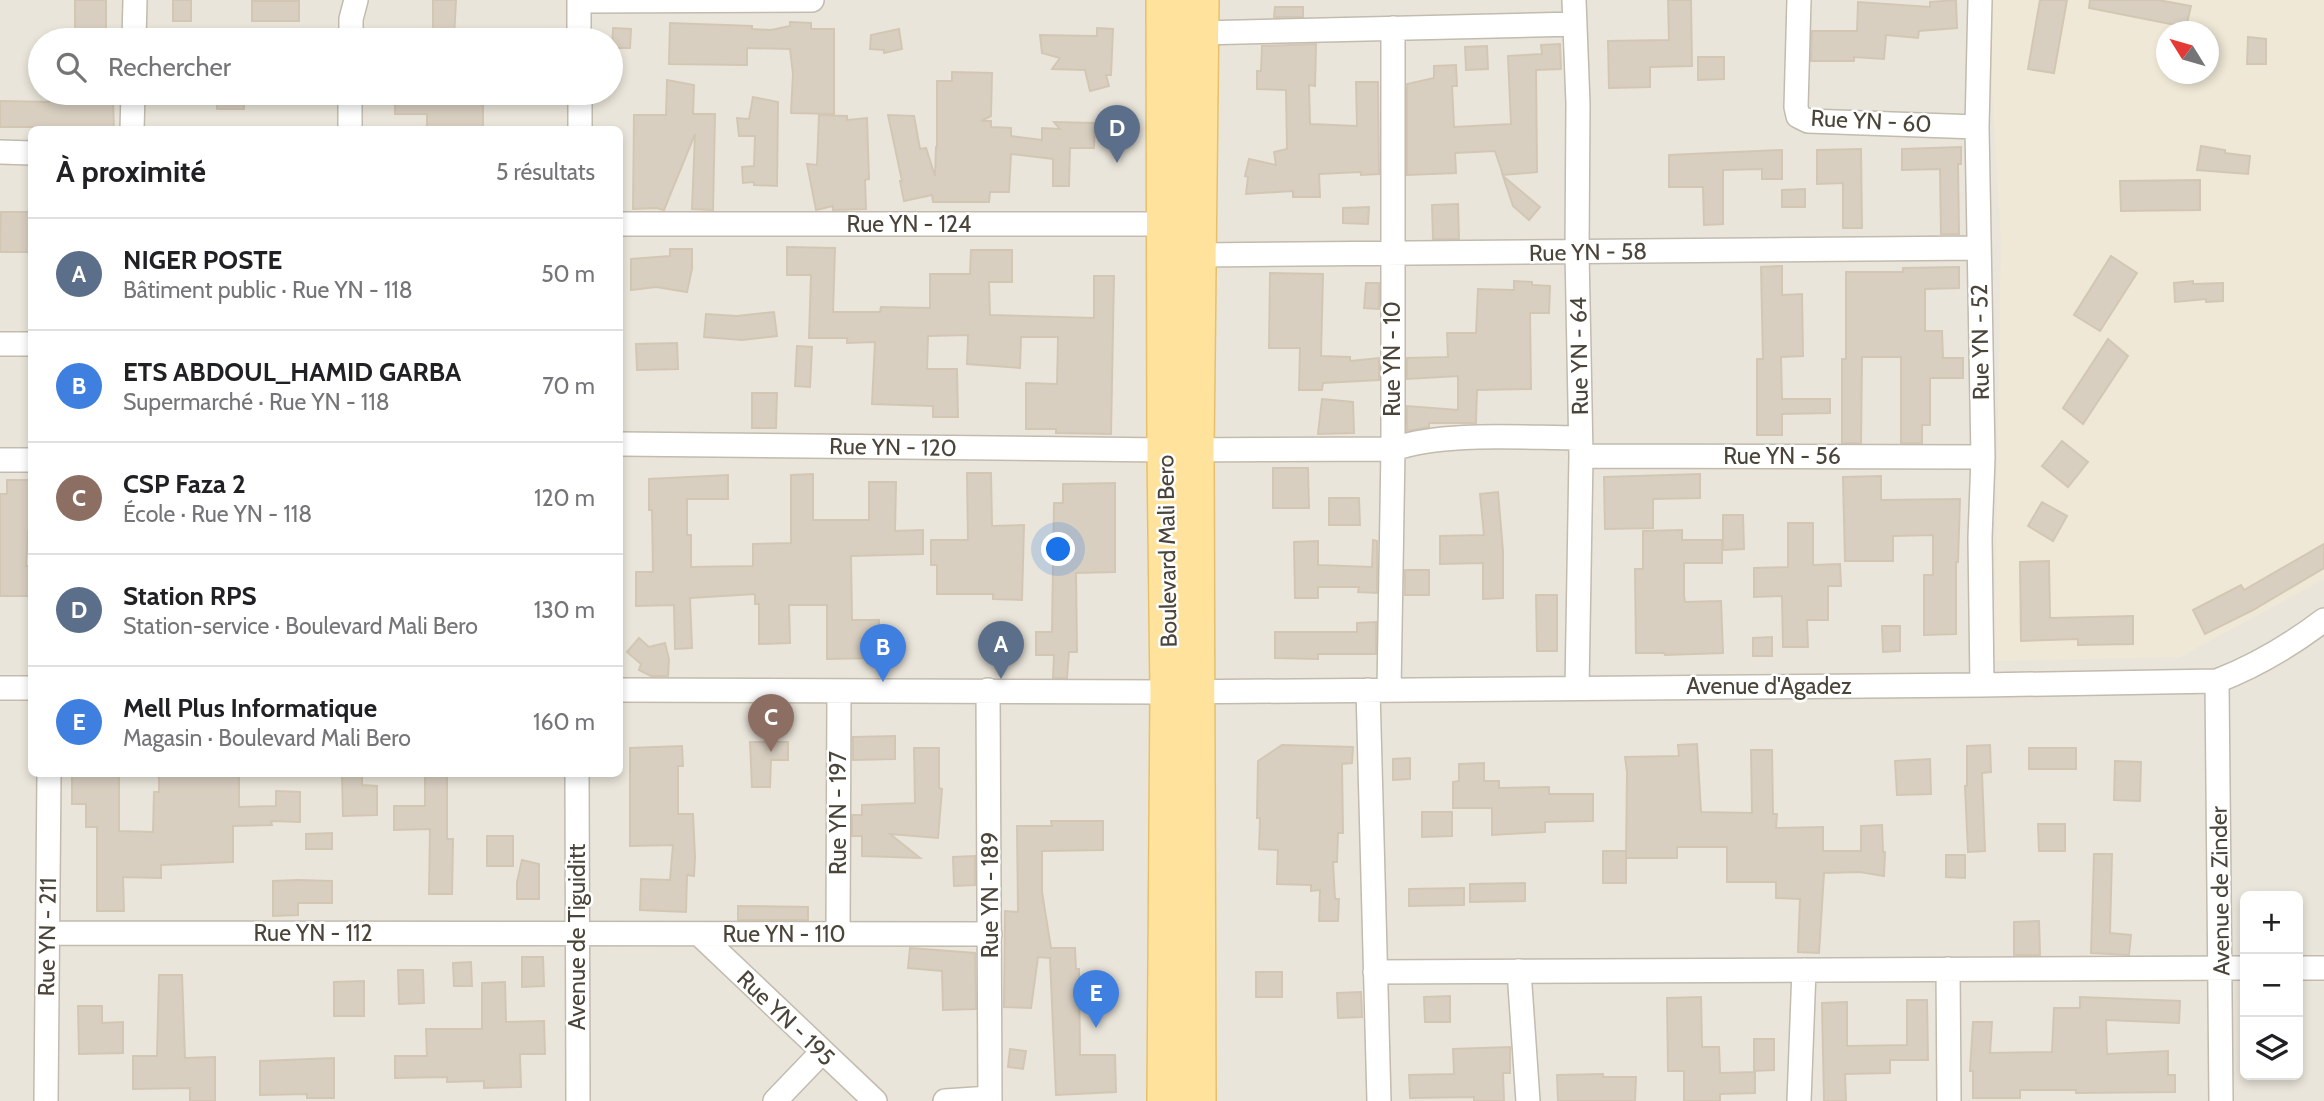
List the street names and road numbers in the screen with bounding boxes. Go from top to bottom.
street label: Rue YN - 60 [1810,104,1932,138]
street label: Rue YN - 124 [847,210,971,238]
street label: Rue YN - 58 [1529,237,1647,267]
street label: Rue YN - 52 [1965,284,1995,400]
street label: Rue YN - 64 [1564,297,1594,415]
street label: Rue YN - 10 [1378,301,1406,417]
street label: Rue YN - 120 [829,432,957,462]
street label: Rue YN - 56 [1723,442,1841,470]
street label: Boulevard Mali Bero [1151,454,1183,648]
street label: Avenue d'Agadez [1686,672,1852,700]
street label: Rue YN - 197 [824,751,852,875]
street label: Avenue de Zinder [2205,805,2235,976]
street label: Rue YN - 189 [976,832,1004,958]
street label: Avenue de Tiguiditt [563,844,591,1030]
street label: Rue YN - 211 [32,877,62,997]
street label: Rue YN - 112 [254,919,372,947]
street label: Rue YN - 110 [723,920,845,948]
street label: Rue YN - 195 [731,965,841,1071]

